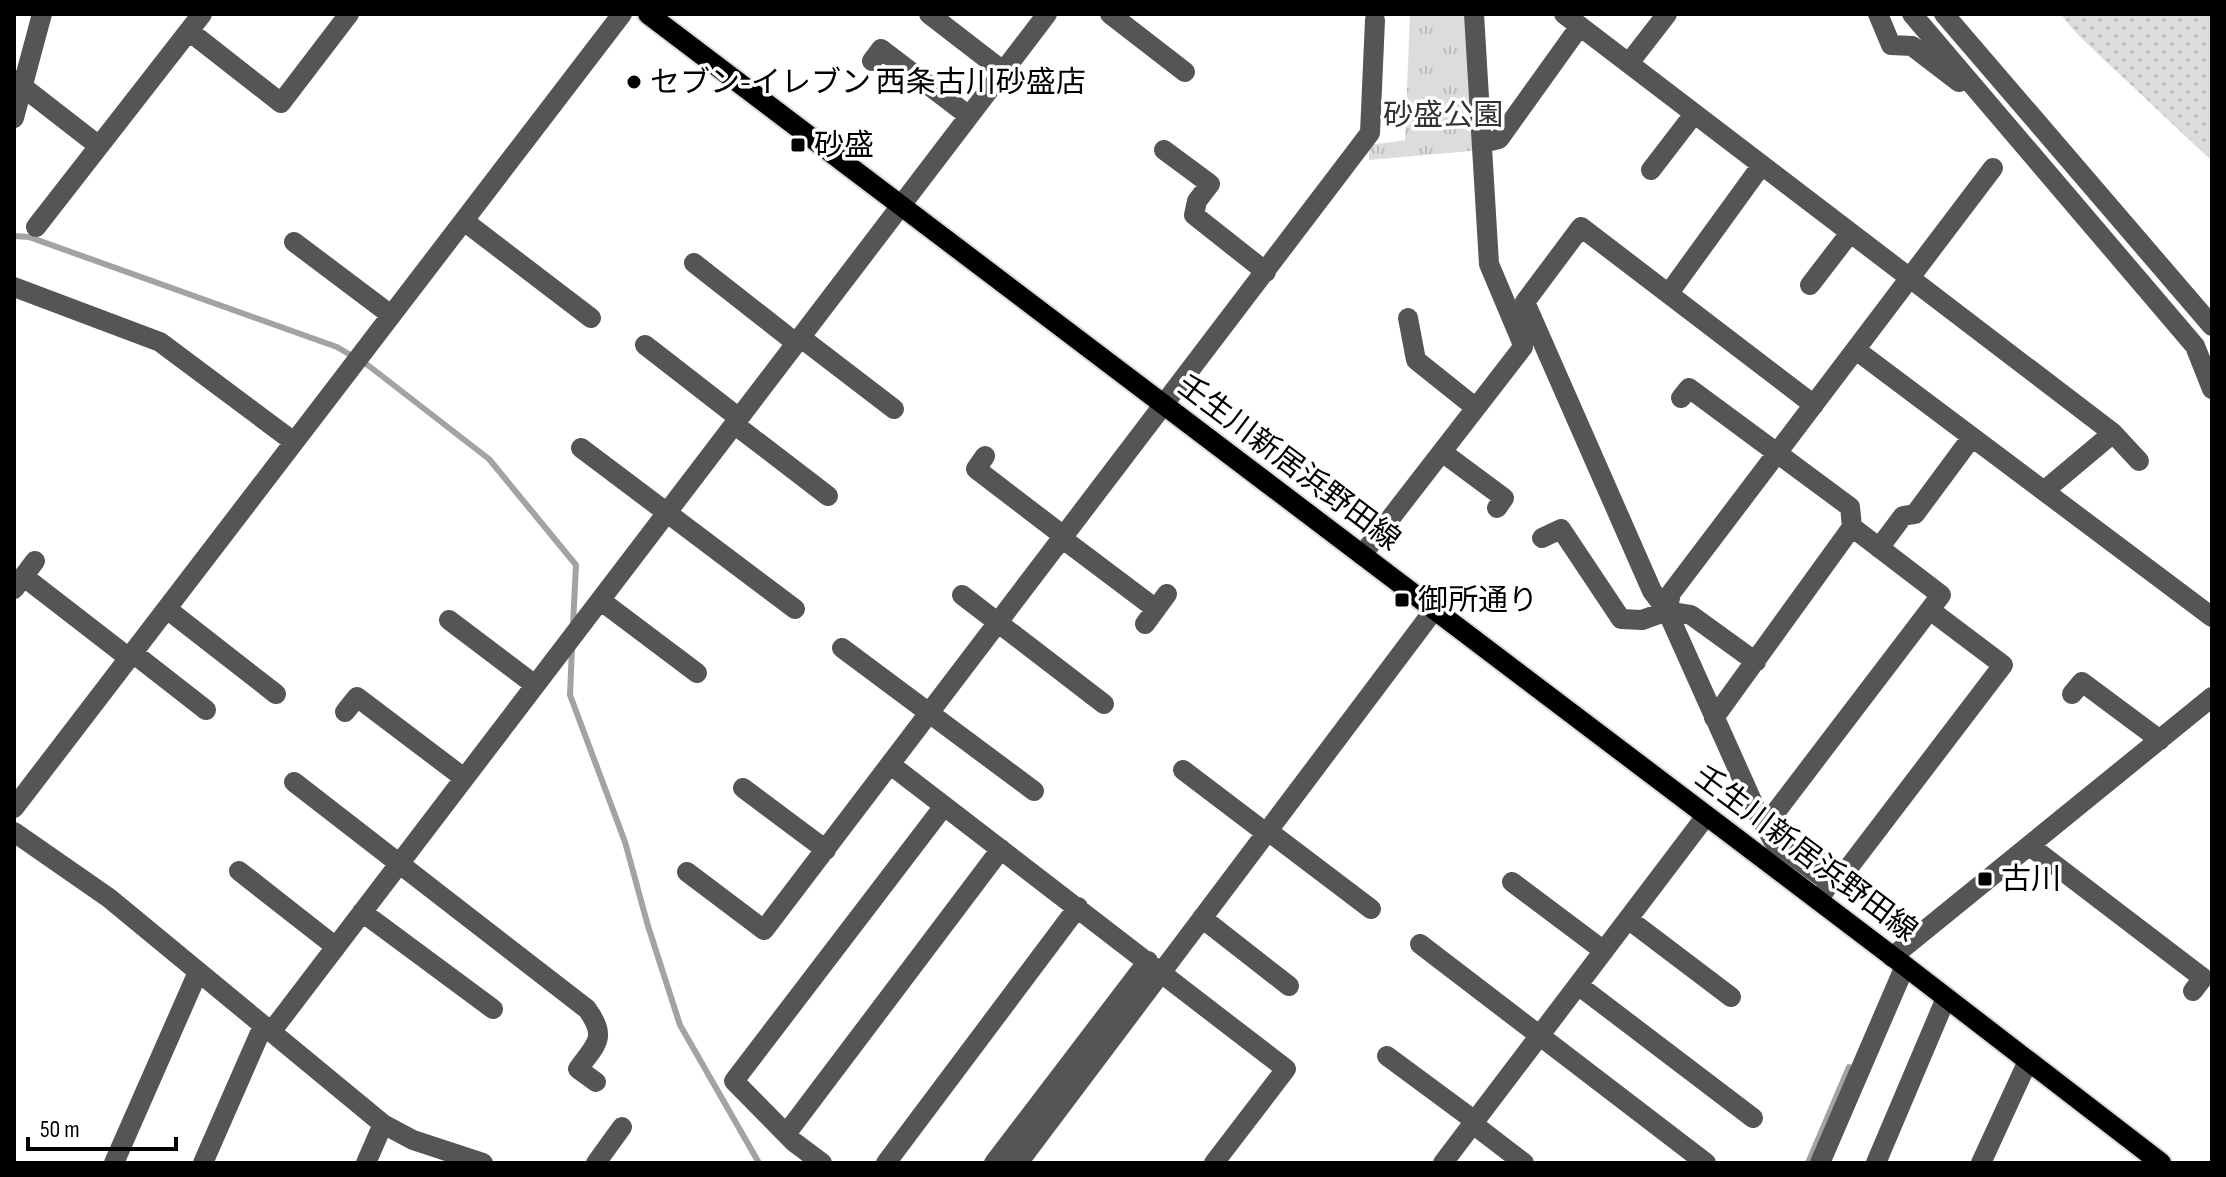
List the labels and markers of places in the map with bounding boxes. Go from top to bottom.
place label: セブン-イレブン 西条古川砂盛店 [650,65,1086,101]
marker: セブン-イレブン 西条古川砂盛店 [625,73,643,91]
place label: 砂盛 [814,128,874,164]
marker: 砂盛 [789,136,807,154]
place label: 御所通り [1418,583,1538,619]
marker: 御所通り [1393,591,1411,609]
place label: 古川 [2001,862,2061,898]
marker: 古川 [1976,870,1994,888]

